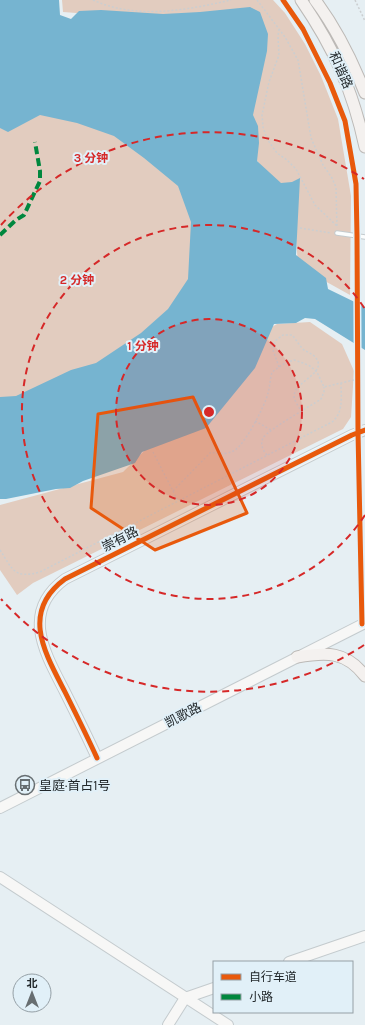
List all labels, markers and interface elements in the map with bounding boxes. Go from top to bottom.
street label: 和谐路 [326,49,356,91]
text: 3 分钟 [74,151,108,165]
text: 2 分钟 [60,273,94,287]
text: 1 分钟 [127,339,159,353]
centre of rings [202,405,216,419]
street label: 崇有路 [99,523,141,555]
street label: 凯歌路 [162,699,204,731]
bus stop icon: 皇庭·首占1号 [14,774,36,796]
place label: 皇庭·首占1号 [39,778,111,793]
legend [213,961,353,1013]
text: 自行车道 [249,970,297,984]
north arrow [12,973,52,1013]
text: 北 [27,977,38,990]
text: 小路 [249,990,273,1004]

